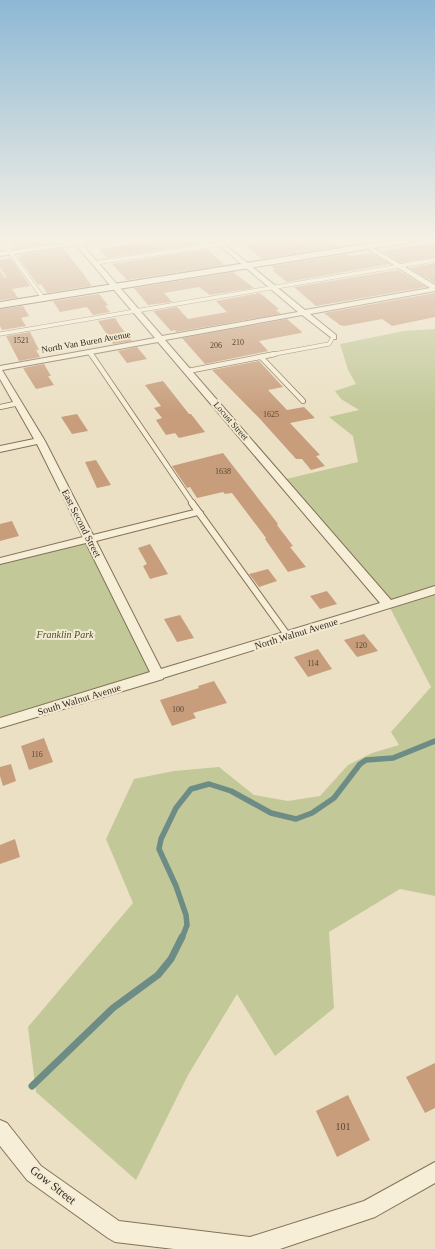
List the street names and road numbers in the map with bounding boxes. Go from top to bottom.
street label: North Van Buren Avenue [41,329,131,355]
street label: Locust Street [212,400,251,443]
street label: East Second Street [60,487,104,559]
street label: North Walnut Avenue [253,615,340,651]
street label: South Walnut Avenue [36,681,123,717]
street label: Gow Street [27,1163,79,1208]

